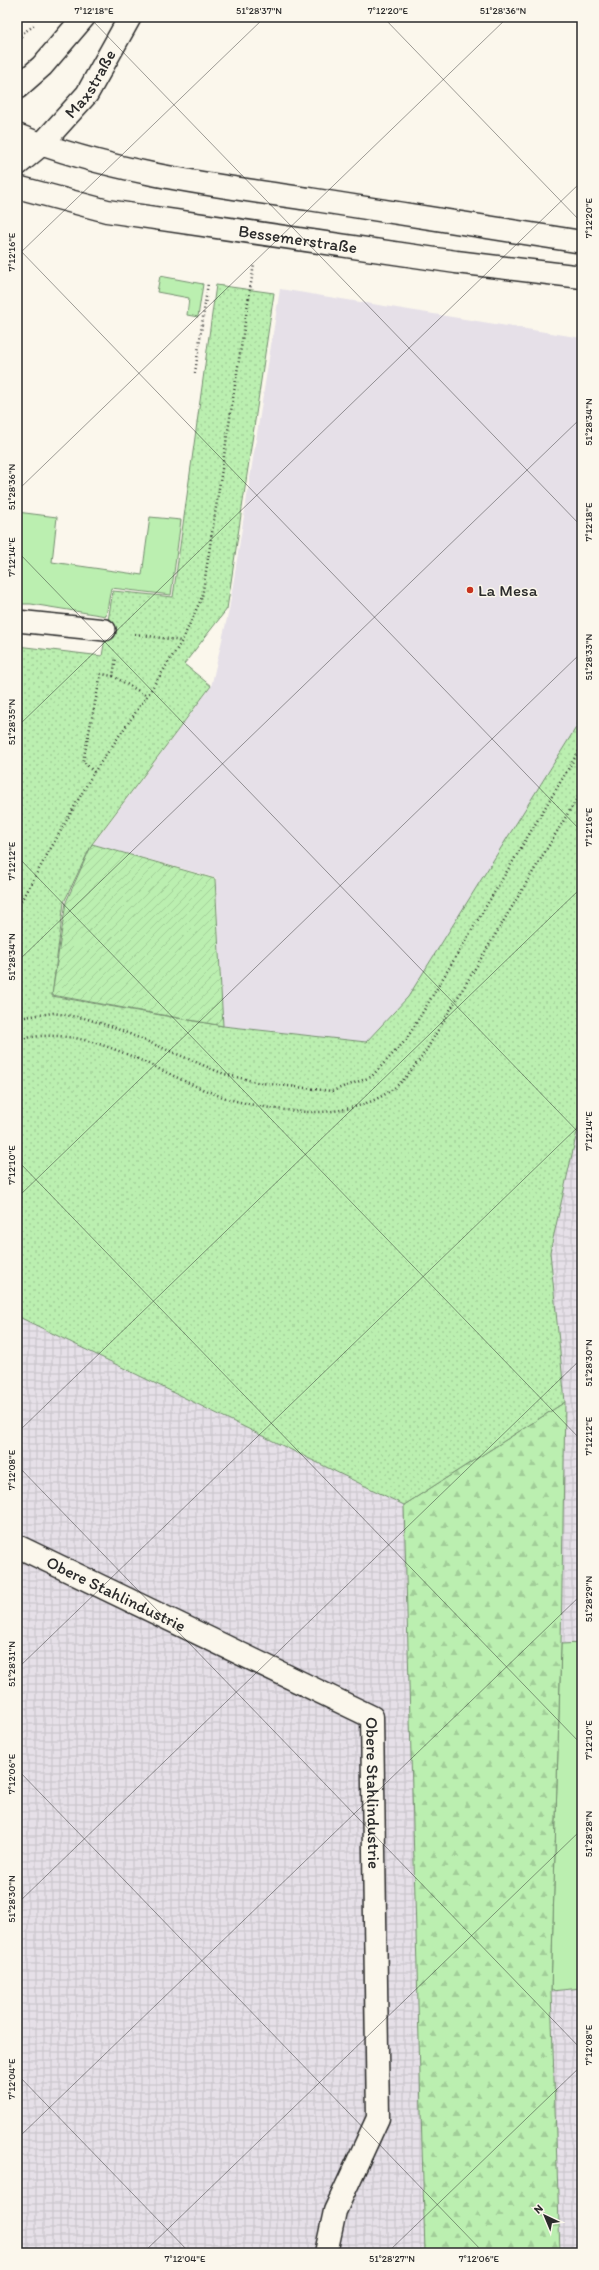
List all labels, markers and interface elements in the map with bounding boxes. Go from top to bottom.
text: 7°12'18"E [75,4,114,17]
text: 51°28'37"N [236,4,282,17]
text: 7°12'20"E [368,4,409,17]
text: 51°28'36"N [480,4,527,17]
street label: Maxstraße [60,46,120,122]
text: 7°12'20"E [582,197,595,238]
street label: Bessemerstraße [237,220,358,257]
text: 7°12'16"E [5,232,18,271]
text: 51°28'34"N [582,398,595,446]
text: 51°28'36"N [5,463,18,510]
text: 7°12'18"E [582,502,595,541]
text: 7°12'14"E [5,537,18,577]
place label: La Mesa [478,580,538,600]
marker: La Mesa [465,585,475,595]
text: 51°28'33"N [582,633,595,680]
text: 51°28'35"N [5,698,18,745]
text: 7°12'16"E [582,807,595,846]
text: 7°12'12"E [5,841,18,880]
text: 51°28'34"N [5,933,18,981]
text: 7°12'14"E [582,1111,595,1151]
text: 7°12'10"E [5,1145,18,1185]
text: 51°28'30"N [582,1339,595,1387]
text: 7°12'12"E [582,1416,595,1455]
text: 7°12'08"E [5,1449,18,1490]
street label: Obere Stahlindustrie [43,1552,189,1636]
text: 51°28'29"N [582,1576,595,1622]
text: 51°28'31"N [5,1641,18,1687]
street label: Obere Stahlindustrie [362,1717,384,1869]
text: 7°12'10"E [582,1720,595,1760]
text: 7°12'06"E [5,1753,18,1794]
text: 51°28'28"N [582,1810,595,1857]
text: 51°28'30"N [5,1875,18,1923]
text: 7°12'08"E [582,2024,595,2065]
text: 7°12'04"E [5,2058,18,2100]
north arrow [525,2196,565,2236]
text: N [531,2202,546,2216]
text: 7°12'04"E [164,2252,206,2265]
text: 51°28'27"N [369,2252,415,2265]
text: 7°12'06"E [459,2252,500,2265]

